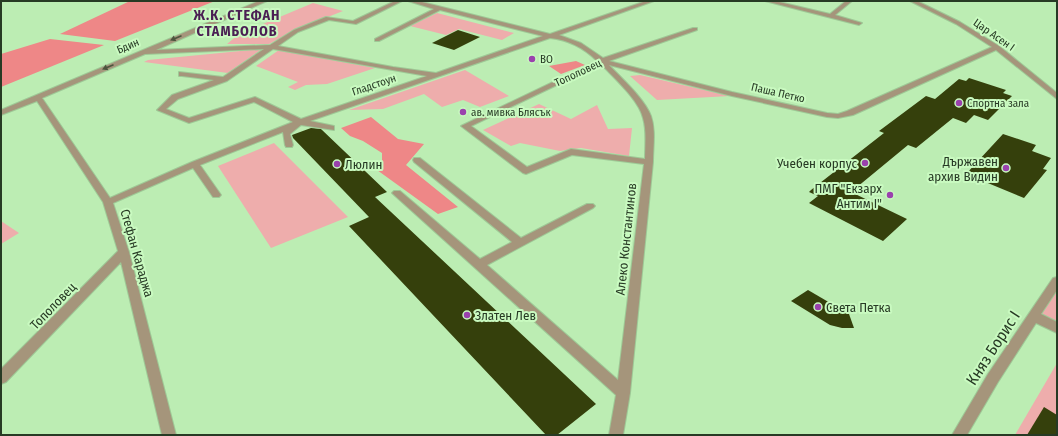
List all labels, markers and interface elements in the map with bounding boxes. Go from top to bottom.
district label: Ж.К. СТЕФАН СТАМБОЛОВ [192,7,281,40]
street label: Цар Асен I [971,16,1017,54]
one-way arrow [171,35,182,41]
street label: Бдин [115,36,141,56]
place label: ВО [540,53,553,66]
marker: ВО [527,54,537,64]
street label: Тополовец [553,56,604,89]
one-way arrow [103,64,114,70]
street label: Гладстоун [350,71,398,99]
street label: Паша Петко [750,80,806,106]
place label: Спортна зала [967,97,1029,110]
marker: Спортна зала [954,98,964,108]
place label: ав. мивка Блясък [471,106,551,119]
marker: ав. мивка Блясък [458,107,468,117]
place label: Държавен архив Видин [928,154,998,184]
place label: Учебен корпус [776,156,857,171]
place label: Люлин [345,157,382,172]
marker: Учебен корпус [860,158,870,168]
marker: Люлин [332,159,342,169]
marker: Държавен архив Видин [1001,163,1011,173]
place label: ПМГ "Екзарх Антим I" [814,181,882,211]
street label: Алеко Константинов [613,182,639,296]
marker: ПМГ "Екзарх Антим I" [885,190,895,200]
street label: Стефан Караджа [117,207,157,299]
street label: Тополовец [27,279,79,332]
place label: Света Петка [826,300,891,315]
marker: Света Петка [813,302,823,312]
street label: Княз Борис I [962,307,1024,389]
place label: Златен Лев [475,308,536,323]
marker: Златен Лев [462,310,472,320]

